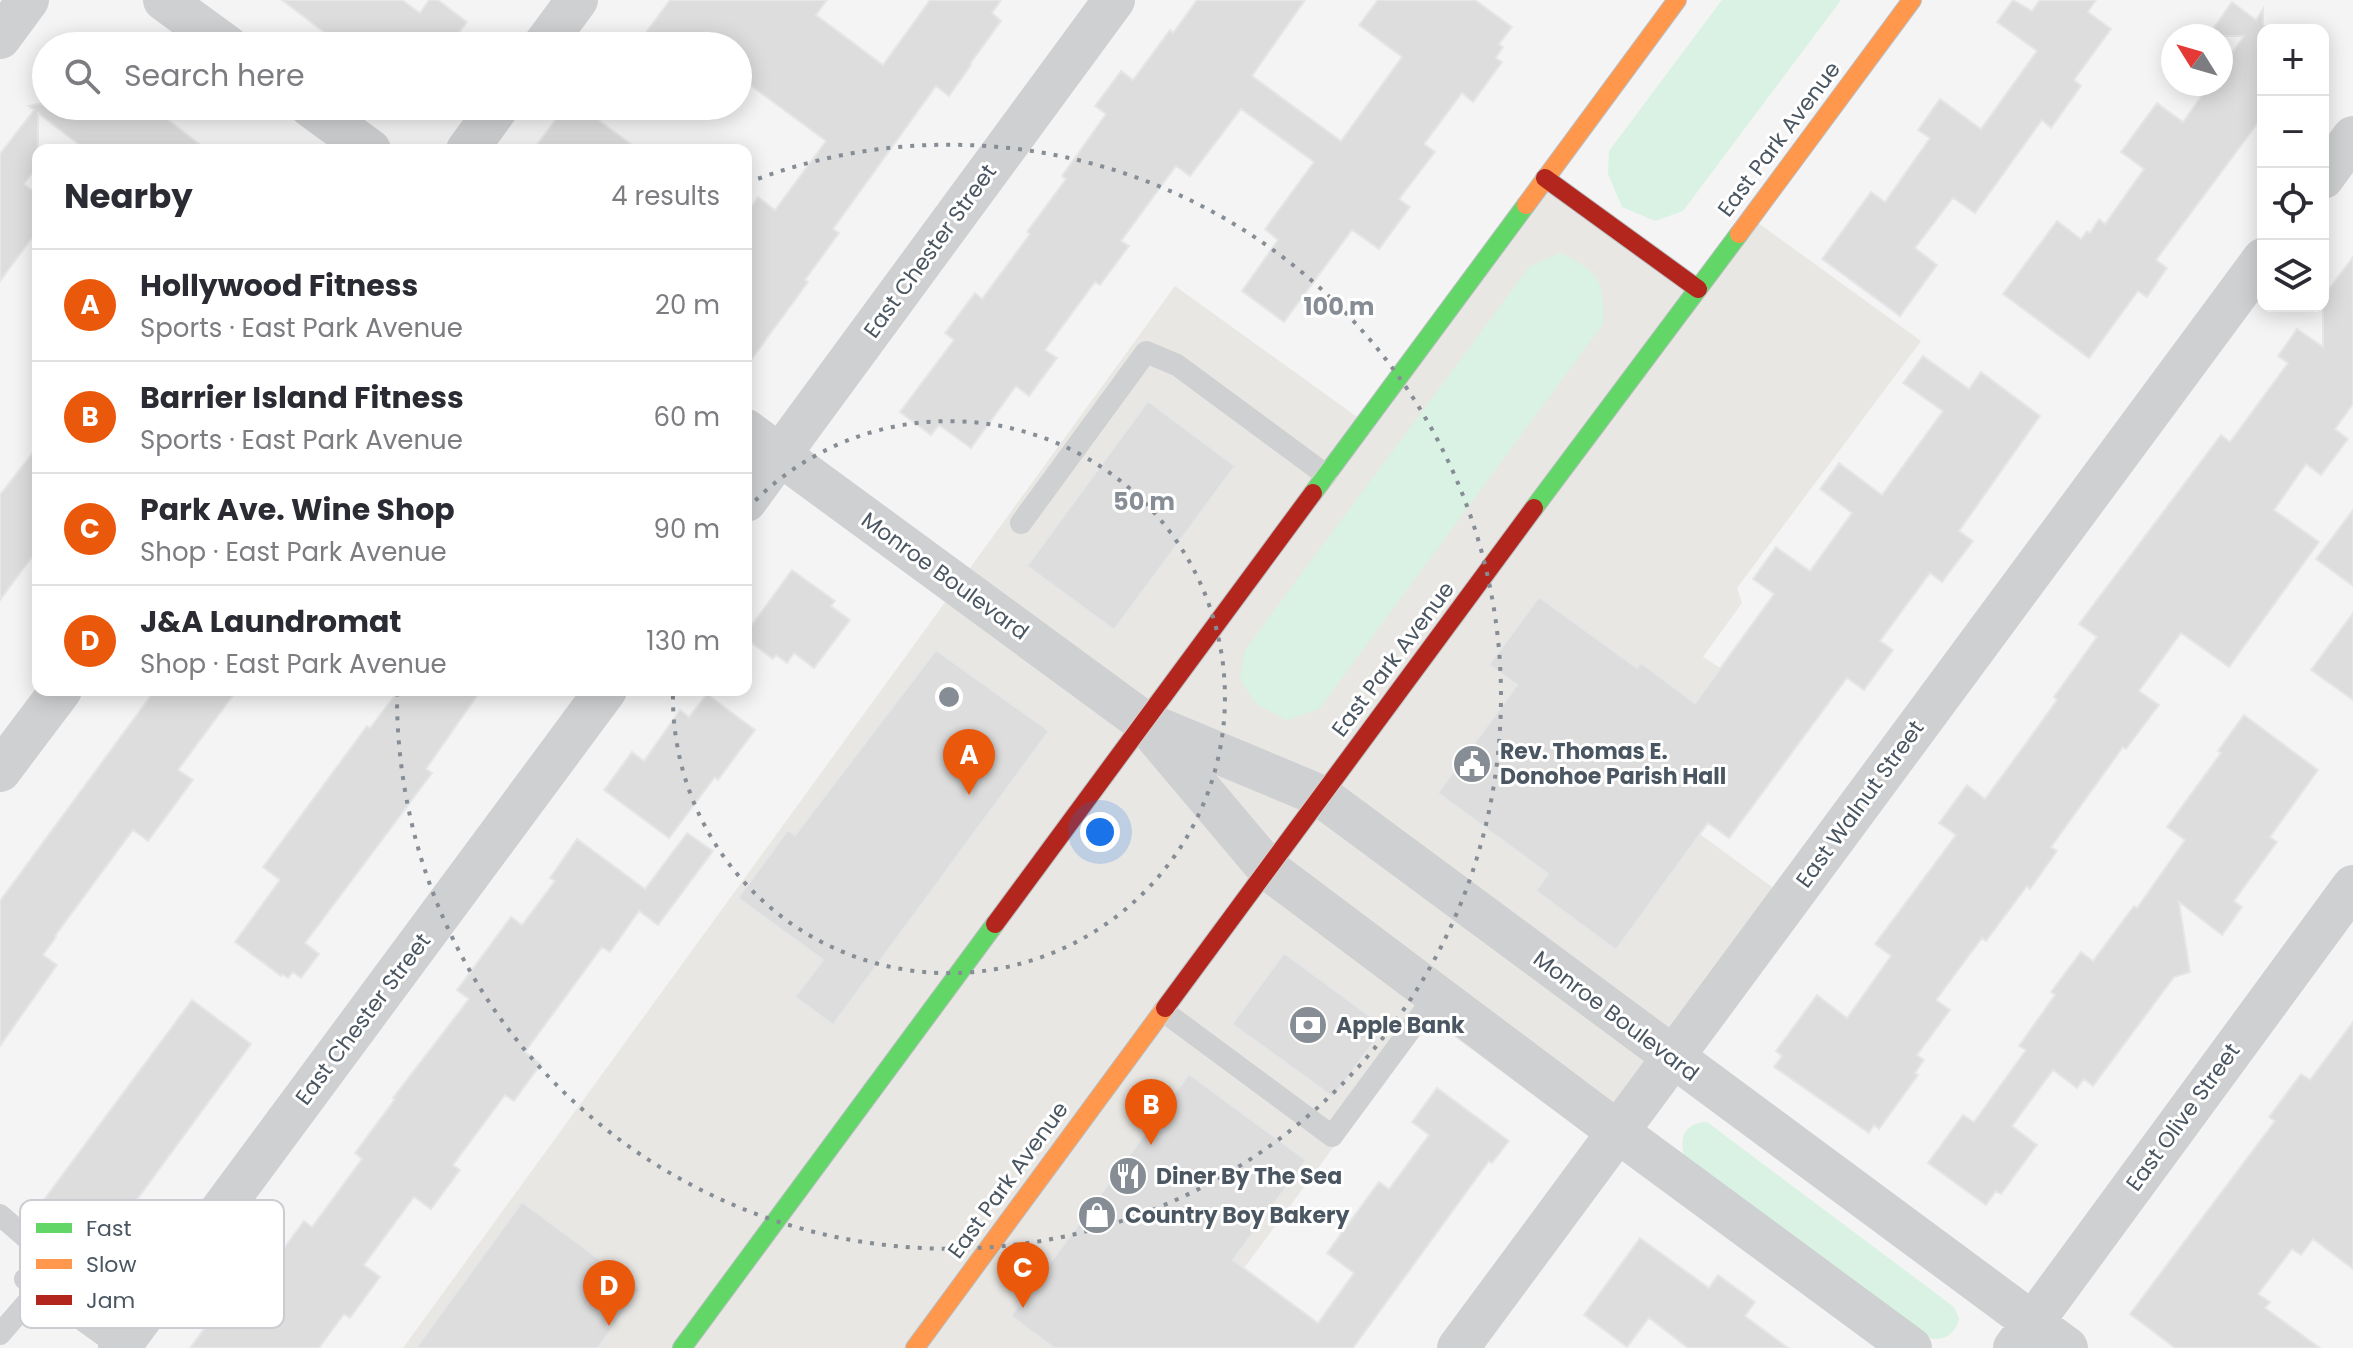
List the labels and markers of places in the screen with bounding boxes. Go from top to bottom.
centre of rings [935,683,963,711]
pin: A [943,729,995,795]
place label: Rev. Thomas E. Donohoe Parish Hall [1500,736,1726,792]
public building icon: Rev. Thomas E. Donohoe Parish Hall [1451,743,1493,785]
bank icon: Apple Bank [1287,1004,1329,1046]
place label: Apple Bank [1336,1010,1465,1041]
pin: B [1125,1079,1177,1145]
restaurant icon: Diner By The Sea [1107,1155,1149,1197]
place label: Diner By The Sea [1156,1161,1342,1192]
shop icon: Country Boy Bakery [1076,1194,1118,1236]
place label: Country Boy Bakery [1125,1200,1349,1231]
pin: C [997,1242,1049,1308]
pin: D [583,1260,635,1326]

